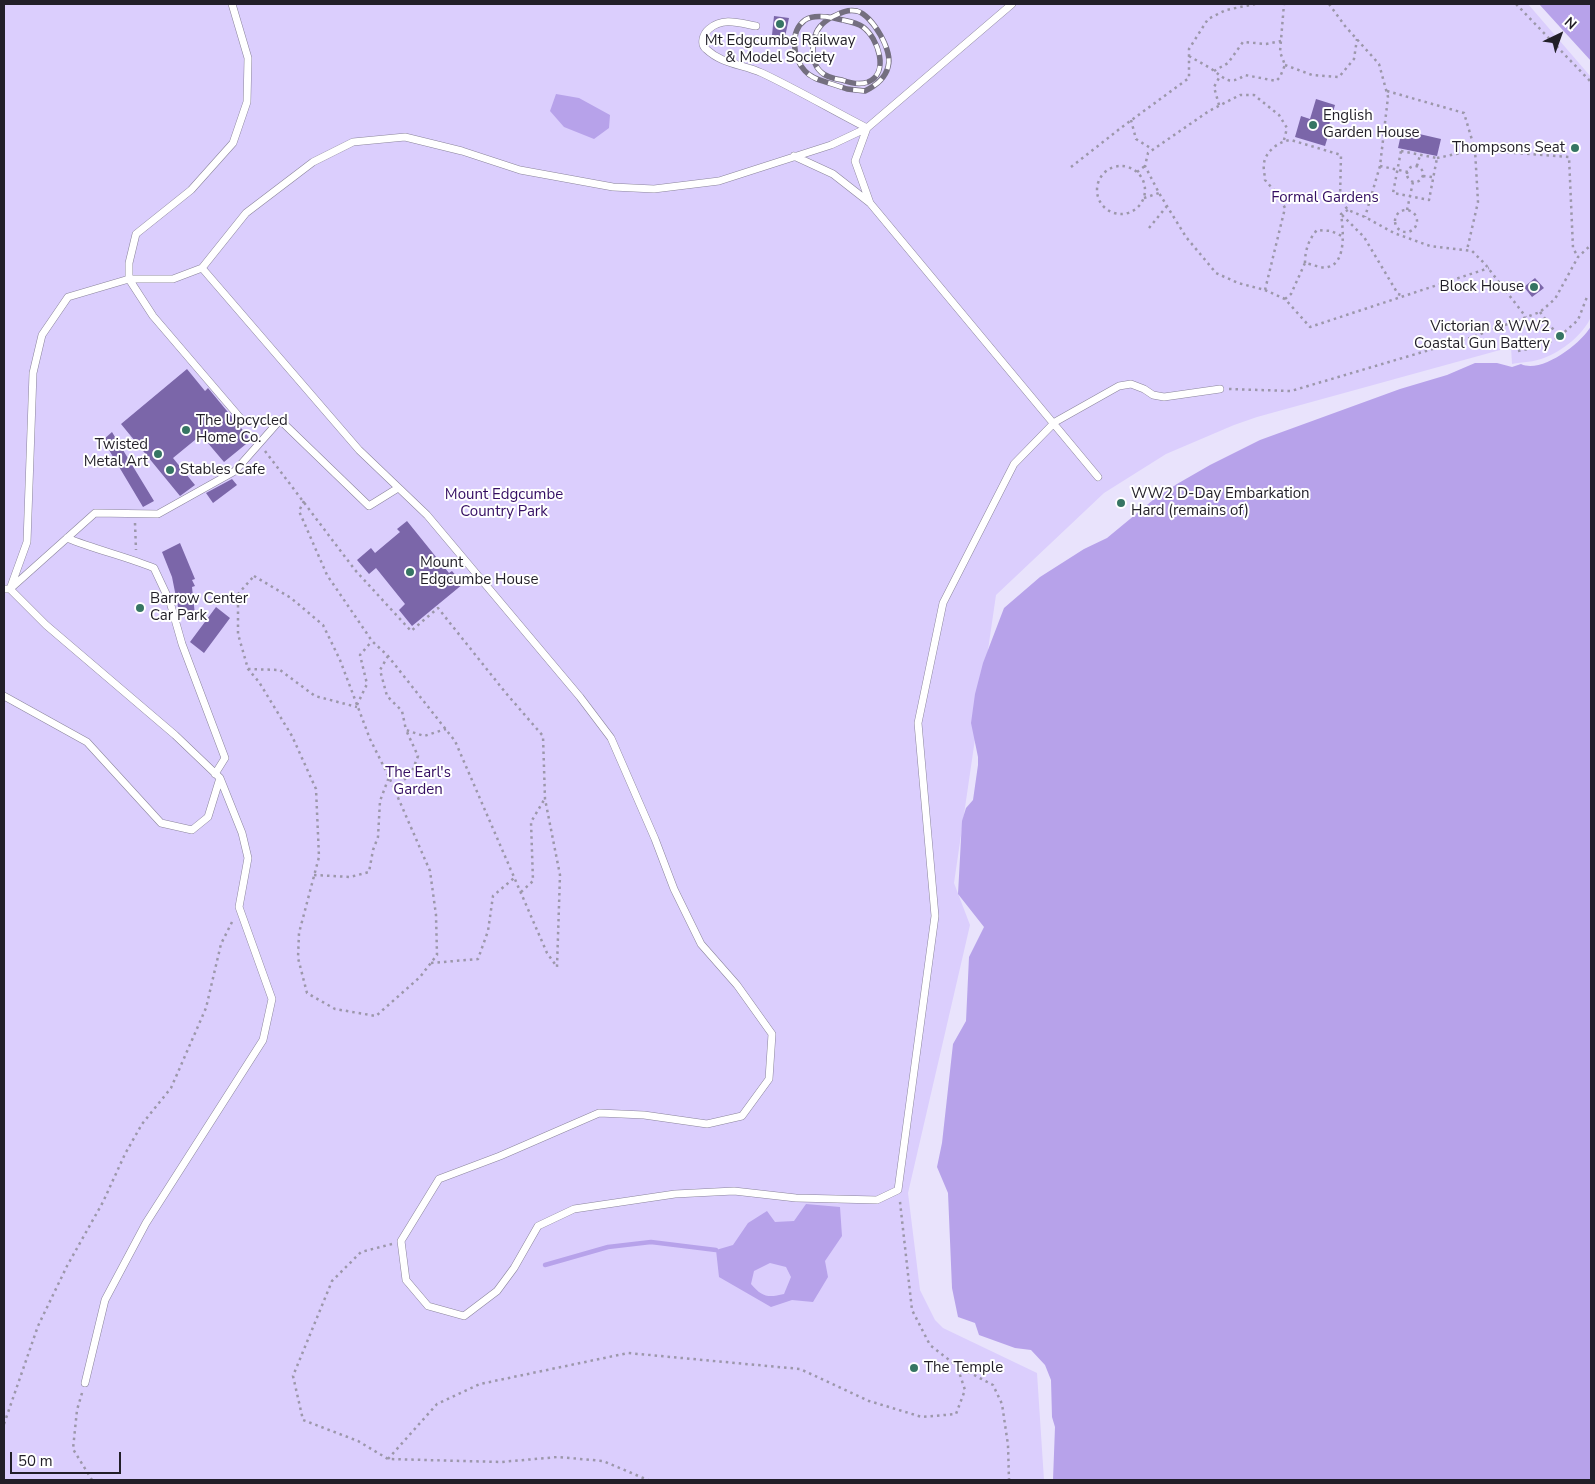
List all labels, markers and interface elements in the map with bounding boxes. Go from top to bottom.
north arrow [1535,10,1585,60]
text: N [1560,13,1581,34]
marker: Mt Edgcumbe Railway & Model Society [774,18,786,30]
place label: Mt Edgcumbe Railway & Model Society [705,32,855,67]
place label: English Garden House [1323,107,1420,142]
marker: English Garden House [1307,119,1319,131]
place label: Thompsons Seat [1452,139,1565,157]
marker: Thompsons Seat [1569,142,1581,154]
park label: Formal Gardens [1271,189,1379,207]
place label: Block House [1439,278,1524,296]
marker: Block House [1528,281,1540,293]
place label: Victorian & WW2 Coastal Gun Battery [1414,318,1550,353]
marker: Victorian & WW2 Coastal Gun Battery [1554,330,1566,342]
place label: The Upcycled Home Co. [196,412,288,447]
marker: The Upcycled Home Co. [180,424,192,436]
place label: Twisted Metal Art [84,436,148,471]
marker: Twisted Metal Art [152,448,164,460]
place label: Stables Cafe [180,461,265,479]
marker: Stables Cafe [164,464,176,476]
place label: WW2 D-Day Embarkation Hard (remains of) [1131,485,1310,520]
park label: Mount Edgcumbe Country Park [445,486,563,521]
marker: WW2 D-Day Embarkation Hard (remains of) [1115,497,1127,509]
place label: Mount Edgcumbe House [420,554,538,589]
marker: Mount Edgcumbe House [404,566,416,578]
place label: Barrow Center Car Park [150,590,248,625]
marker: Barrow Center Car Park [134,602,146,614]
park label: The Earl's Garden [385,764,451,799]
place label: The Temple [924,1359,1003,1377]
marker: The Temple [908,1362,920,1374]
scale bar [12,1442,124,1474]
text: 50 m [18,1451,53,1471]

